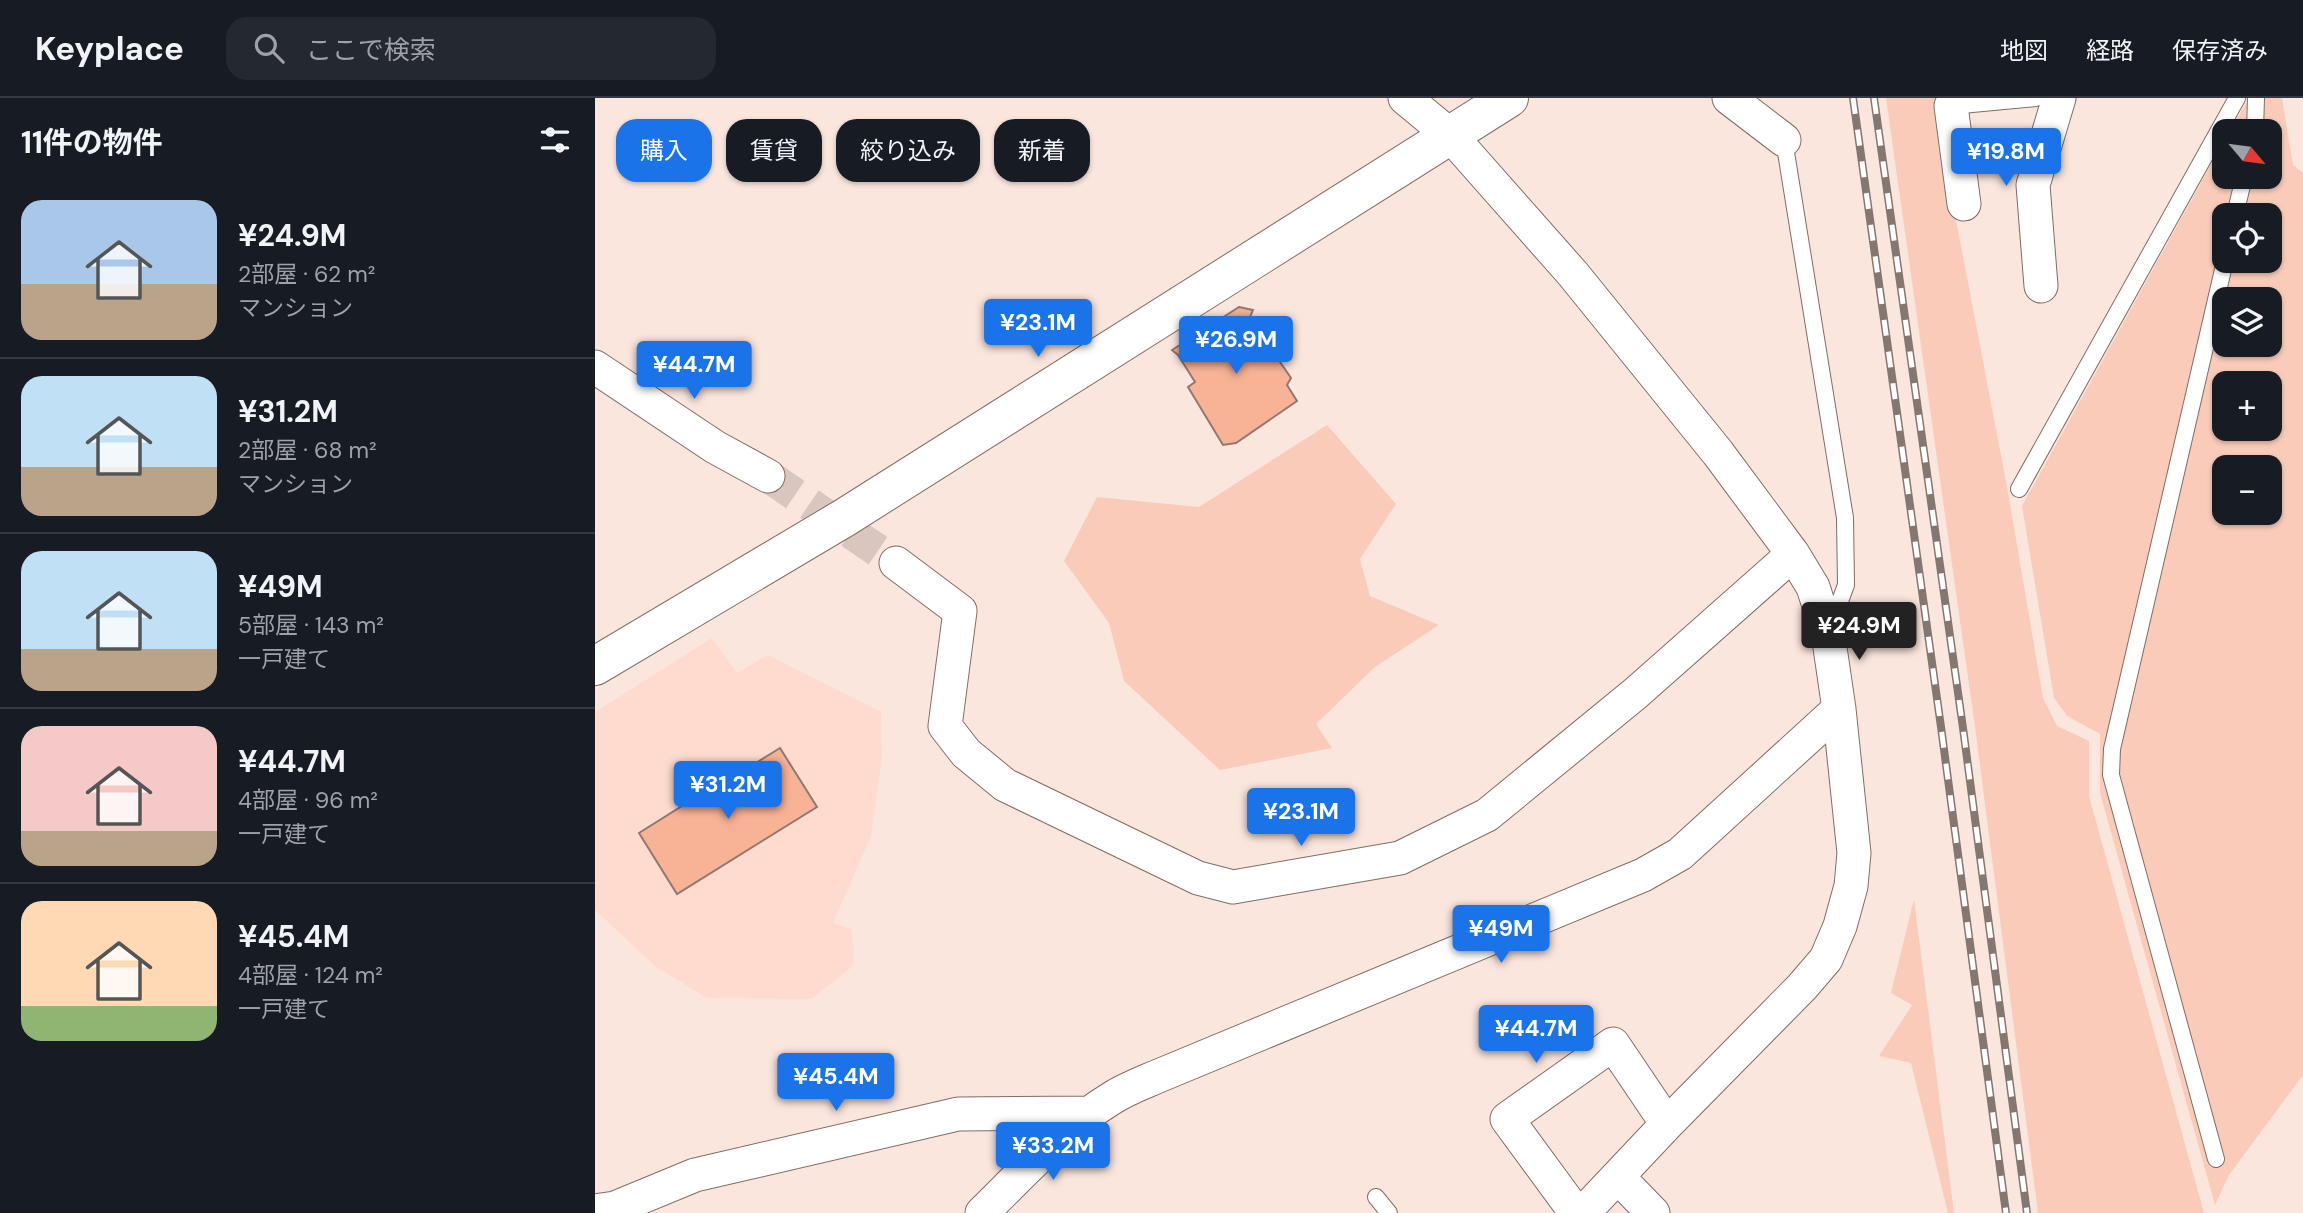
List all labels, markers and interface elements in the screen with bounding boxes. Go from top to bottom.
search box [226,17,716,80]
text: Keyplace [35,27,184,70]
icon: search [250,29,288,67]
text: ここで検索 [306,33,436,67]
text: 地図 [2000,35,2048,66]
text: 経路 [2086,35,2134,66]
text: 保存済み [2172,35,2268,66]
chip: 購入 [616,119,712,182]
chip: 賃貸 [726,119,822,182]
chip: 絞り込み [836,119,980,182]
chip: 新着 [994,119,1090,182]
north arrow [2212,119,2282,189]
map controls [2212,119,2282,525]
icon: filters [536,121,574,159]
text: 11件の物件 [21,123,163,162]
pin: ¥19.8M [1949,129,2063,188]
text: ¥19.8M [1967,136,2045,166]
button: locate [2212,203,2282,273]
text: ¥24.9M [238,216,346,255]
icon: home [77,228,161,312]
text: 2部屋 · 62 m² [238,259,375,289]
button: layers [2212,287,2282,357]
text: マンション [238,293,353,323]
pin: ¥23.1M [981,300,1095,359]
text: ¥23.1M [1000,307,1076,337]
pin: ¥26.9M [1179,316,1293,376]
text: ¥26.9M [1195,324,1277,354]
pin: ¥44.7M [637,342,751,401]
text: ¥44.7M [653,349,735,379]
button: + [2212,371,2282,441]
text: ¥31.2M [238,392,338,431]
icon: home [77,404,161,488]
text: 2部屋 · 68 m² [238,435,377,465]
button: − [2212,455,2282,525]
text: マンション [238,469,353,499]
text: ¥49M [238,567,323,606]
icon: home [77,579,161,663]
pin: ¥24.9M [1802,602,1916,662]
text: 5部屋 · 143 m² [238,610,384,640]
text: ¥24.9M [1817,610,1901,640]
text: 一戸建て [238,644,330,674]
text: ¥44.7M [238,742,346,781]
icon: home [77,754,161,838]
pin: ¥31.2M [671,762,785,821]
text: ¥31.2M [690,769,766,799]
text: 4部屋 · 96 m² [238,785,378,815]
pin: ¥23.1M [1244,788,1358,848]
text: ¥23.1M [1263,796,1339,826]
text: 一戸建て [238,819,330,849]
pin: ¥49M [1460,906,1542,965]
text: ¥49M [1469,913,1533,943]
text: ¥45.4M [238,917,349,956]
icon: home [77,929,161,1013]
text: 4部屋 · 124 m² [238,960,383,990]
text: 一戸建て [238,994,330,1024]
pin: ¥44.7M [1479,1006,1593,1065]
text: ¥44.7M [1495,1013,1577,1043]
pin: ¥45.4M [779,1054,893,1113]
text: ¥45.4M [793,1061,879,1091]
pin: ¥33.2M [996,1122,1110,1182]
text: ¥33.2M [1012,1130,1094,1160]

